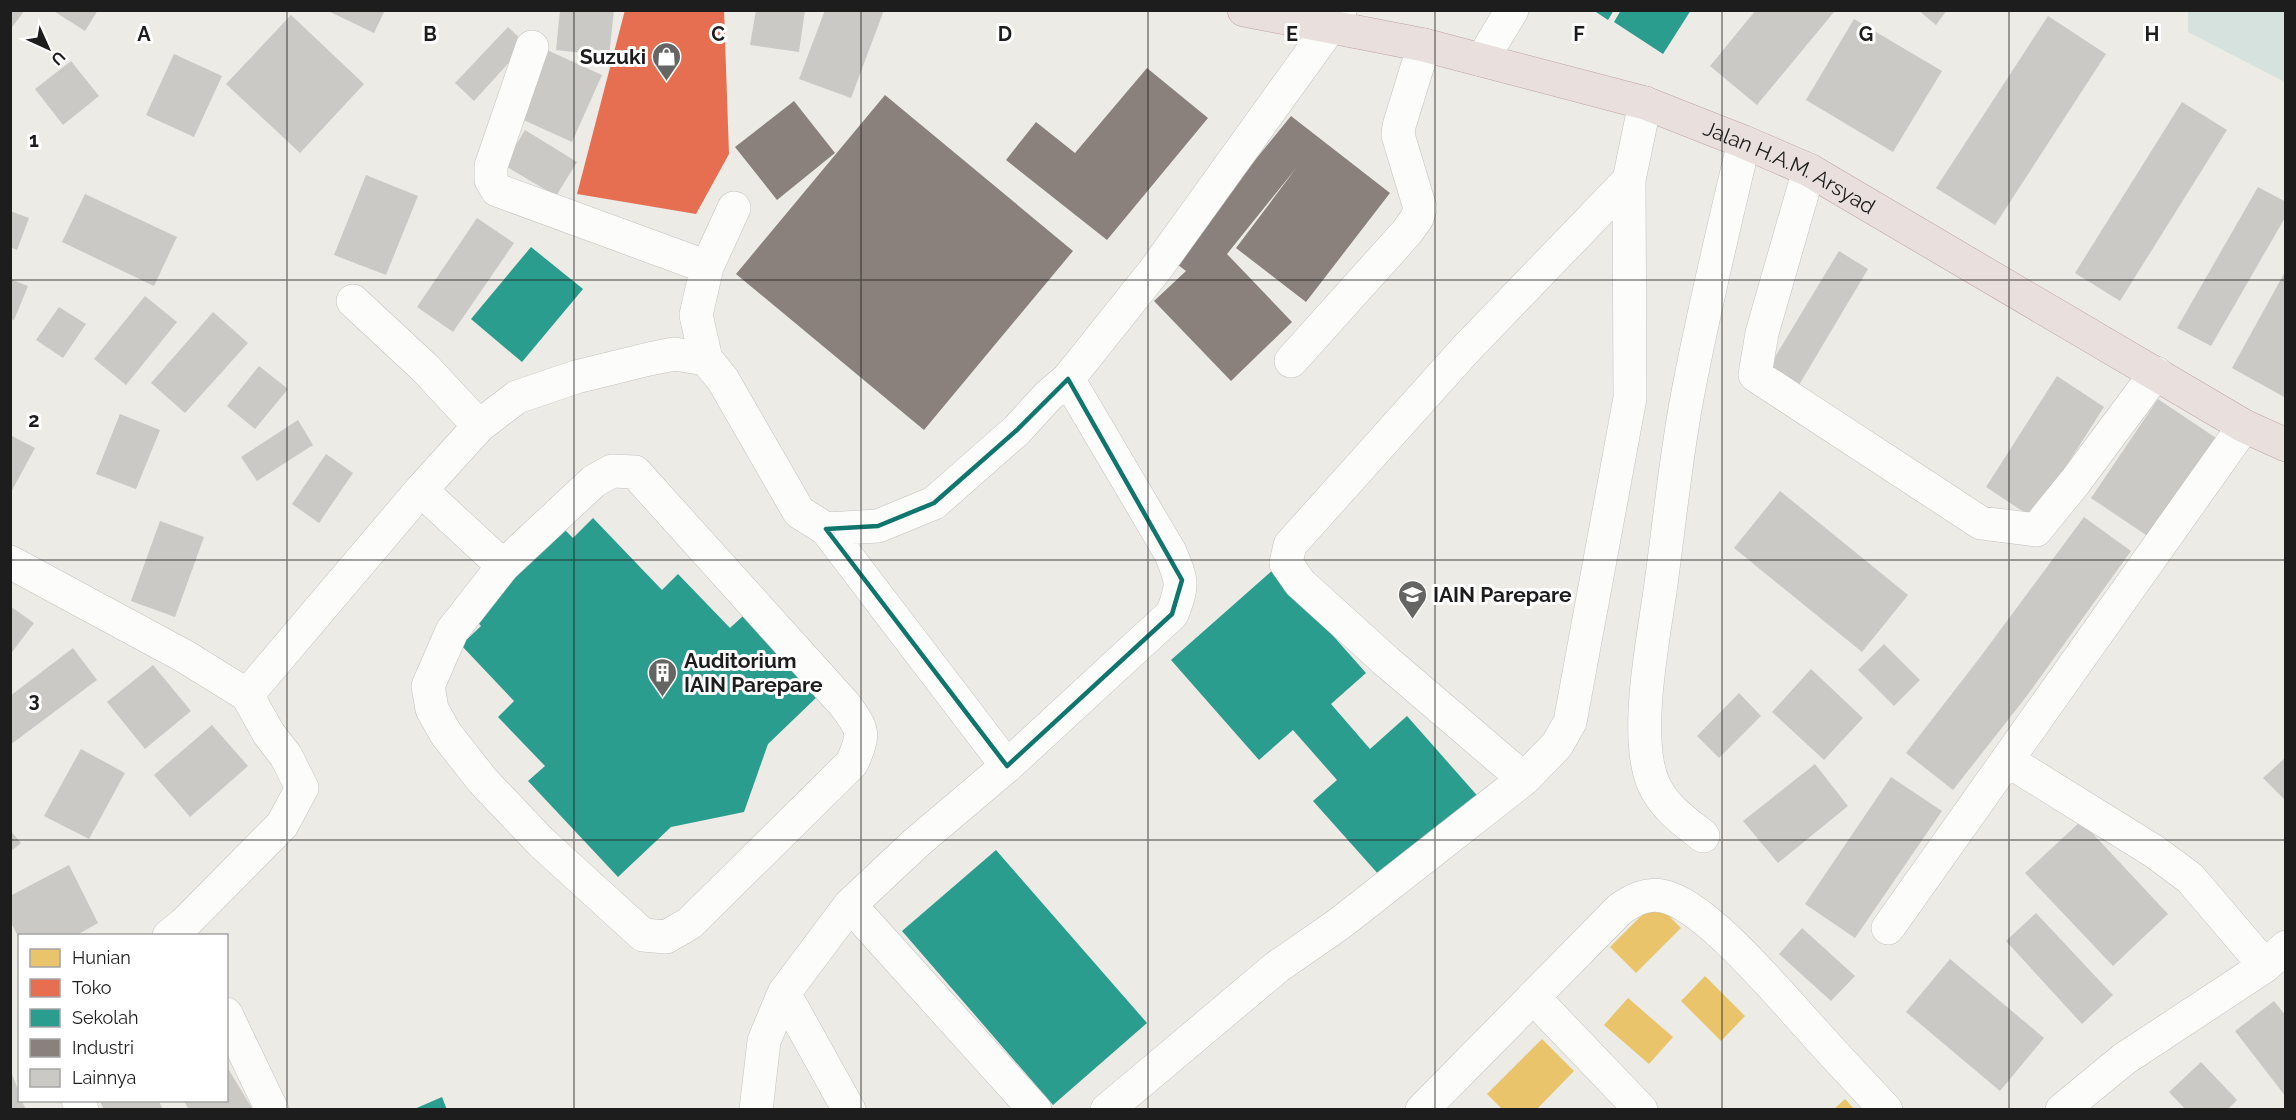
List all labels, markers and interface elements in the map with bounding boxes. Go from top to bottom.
north arrow [18,18,78,78]
text: A [137,22,151,46]
text: B [423,22,437,46]
text: C [711,22,725,46]
text: D [998,22,1012,46]
text: E [1286,22,1298,46]
text: F [1573,22,1585,46]
text: G [1859,22,1873,46]
text: H [2145,22,2159,46]
shop icon: Suzuki [651,40,683,82]
place label: Suzuki [580,44,646,69]
text: U [47,47,69,69]
street label: Jalan H.A.M. Arsyad [1700,115,1880,219]
text: 1 [29,128,39,152]
text: 2 [28,408,40,432]
school or university icon: IAIN Parepare [1396,578,1428,620]
place label: IAIN Parepare [1433,582,1572,607]
place label: Auditorium IAIN Parepare [684,648,823,697]
building icon: Auditorium IAIN Parepare [647,656,679,698]
text: 3 [28,688,40,712]
legend [18,934,228,1102]
text: Hunian [72,947,131,968]
text: Toko [72,977,112,998]
text: Sekolah [72,1007,138,1028]
text: Industri [72,1037,134,1058]
text: Lainnya [72,1067,136,1088]

